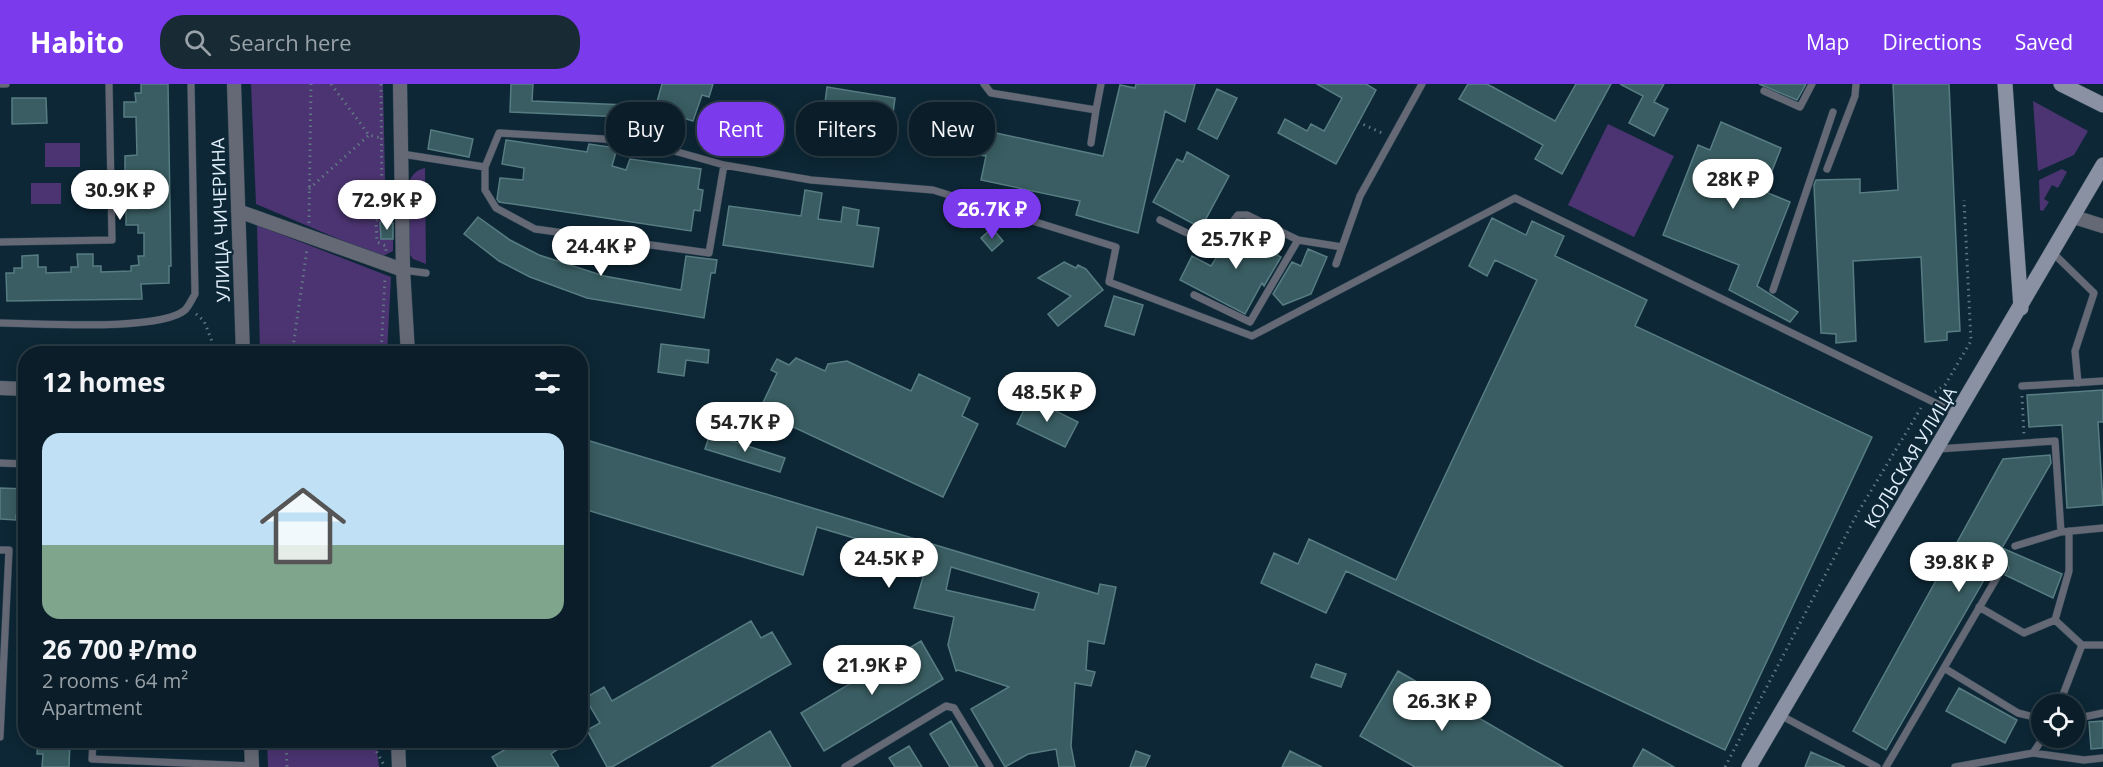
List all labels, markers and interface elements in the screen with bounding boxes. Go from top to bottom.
search box [160,15,580,69]
text: Habito [30,23,124,61]
icon: search [181,26,214,59]
text: Search here [229,27,352,57]
text: Map [1806,28,1849,56]
text: Directions [1882,28,1982,56]
text: Saved [2015,28,2073,56]
chip: Buy [606,102,685,156]
chip: Rent [697,102,784,156]
chip: Filters [796,102,897,156]
chip: New [909,102,995,156]
street label: УЛИЦА ЧИЧЕРИНА [205,137,235,303]
pin: 28K ₽ [1691,159,1775,210]
text: 28K ₽ [1707,165,1760,192]
pin: 30.9K ₽ [65,170,175,221]
text: 30.9K ₽ [85,176,155,203]
pin: 72.9K ₽ [332,180,442,231]
text: 72.9K ₽ [352,186,422,213]
pin: 26.7K ₽ [937,189,1047,240]
text: 26.7K ₽ [957,195,1027,222]
pin: 25.7K ₽ [1181,219,1291,270]
text: 25.7K ₽ [1201,225,1271,252]
pin: 24.4K ₽ [546,226,656,277]
text: 24.4K ₽ [566,232,636,259]
text: 12 homes [42,364,166,400]
icon: filters [531,366,564,399]
pin: 48.5K ₽ [992,372,1102,423]
text: 48.5K ₽ [1012,378,1082,405]
street label: КОЛЬСКАЯ УЛИЦА [1858,381,1962,532]
pin: 54.7K ₽ [690,402,800,453]
text: 54.7K ₽ [710,408,780,435]
icon: home [249,472,357,580]
pin: 24.5K ₽ [834,538,944,589]
pin: 39.8K ₽ [1904,542,2014,593]
text: 24.5K ₽ [854,544,924,571]
text: 39.8K ₽ [1924,548,1994,575]
text: 26 700 ₽/mo [42,631,197,667]
pin: 21.9K ₽ [817,645,927,696]
text: 21.9K ₽ [837,651,907,678]
text: 2 rooms · 64 m² [42,667,188,694]
pin: 26.3K ₽ [1387,681,1497,732]
text: 26.3K ₽ [1407,687,1477,714]
text: Apartment [42,694,142,721]
map controls [2031,694,2085,748]
button: locate [2031,694,2085,748]

